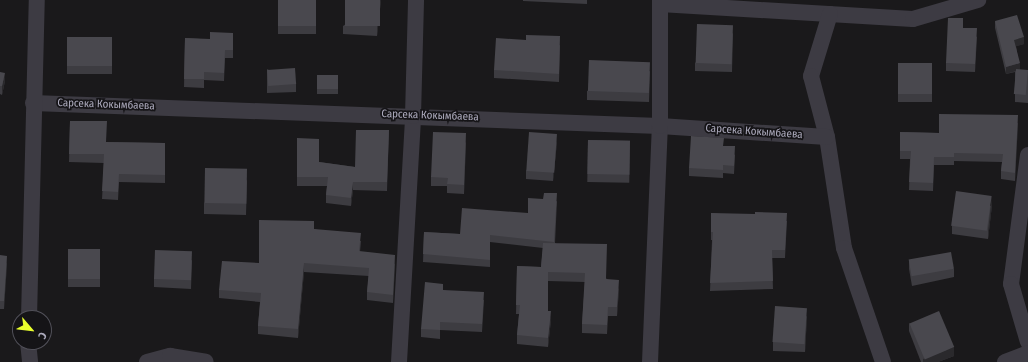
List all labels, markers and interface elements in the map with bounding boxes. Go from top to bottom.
street label: Сарсека Кокымбаева [57,97,155,113]
street label: Сарсека Кокымбаева [381,108,479,124]
street label: Сарсека Кокымбаева [705,122,803,142]
north arrow [12,310,52,350]
text: С [35,330,49,341]

